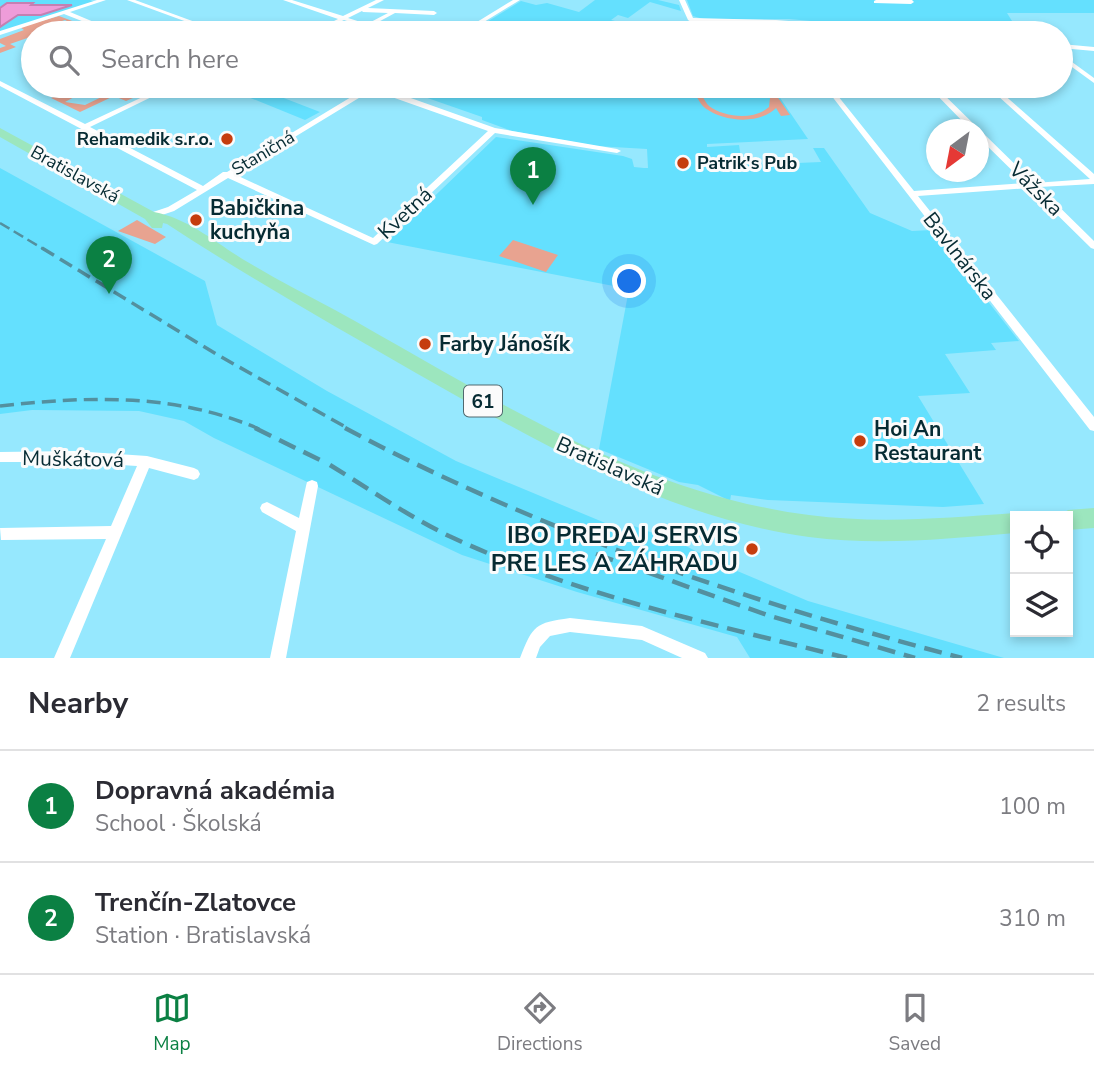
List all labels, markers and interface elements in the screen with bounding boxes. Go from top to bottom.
search box [21,21,1073,98]
icon: search [45,41,83,79]
text: Search here [101,42,239,77]
north arrow [926,119,989,182]
street label: Staničná [227,125,299,181]
place label: Rehamedik s.r.o. [77,127,213,151]
marker: Rehamedik s.r.o. [219,131,235,147]
street label: Bratislavská [26,140,124,208]
pin: 1 [510,147,556,205]
place label: Patrik's Pub [697,151,797,175]
marker: Patrik's Pub [675,155,691,171]
street label: Vážska [1002,155,1069,222]
street label: Kvetná [372,181,438,245]
place label: Babičkina kuchyňa [210,194,304,246]
street label: Bavlnárska [917,206,1003,306]
marker: Babičkina kuchyňa [188,212,204,228]
pin: 2 [86,236,132,294]
your location [612,264,646,298]
place label: Farby Jánošík [439,330,571,358]
marker: Farby Jánošík [417,336,433,352]
road number: 61 [464,386,502,416]
place label: Hoi An Restaurant [874,415,982,467]
street label: Bratislavská [552,430,668,502]
marker: Hoi An Restaurant [852,433,868,449]
street label: Muškátová [22,444,124,474]
map controls [1010,511,1073,637]
button: locate [1010,511,1073,574]
place label: IBO PREDAJ SERVIS PRE LES A ZÁHRADU [491,519,738,579]
marker: IBO PREDAJ SERVIS PRE LES A ZÁHRADU [744,541,760,557]
button: layers [1010,574,1073,637]
text: Nearby [28,683,128,724]
text: 2 results [976,688,1066,719]
text: Dopravná akadémia [95,773,335,808]
text: 1 [44,791,58,822]
text: 100 m [999,791,1066,822]
text: School · Školská [95,808,262,839]
text: Trenčín-Zlatovce [95,885,296,920]
text: 2 [44,903,58,934]
text: 310 m [999,903,1066,934]
text: Station · Bratislavská [95,920,311,951]
tab: Map [153,989,191,1057]
tab: Directions [497,989,583,1057]
tab: Saved [889,989,941,1057]

